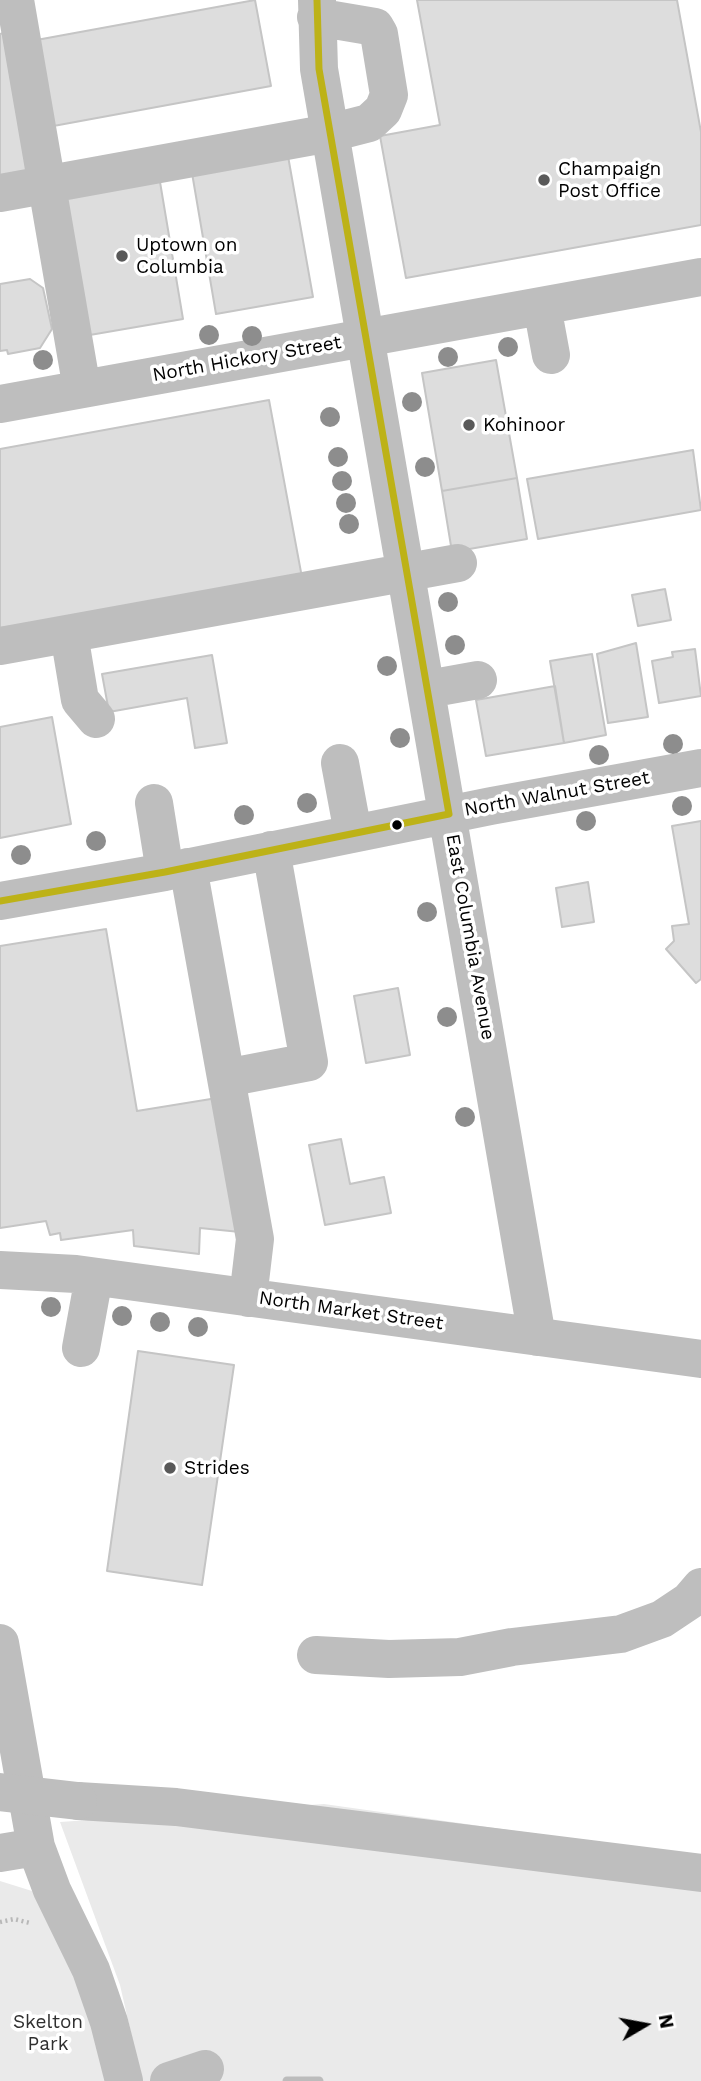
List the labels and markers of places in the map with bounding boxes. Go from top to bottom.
place label: Champaign Post Office [558,158,661,202]
marker: Champaign Post Office [536,172,552,188]
place label: Uptown on Columbia [136,234,237,278]
marker: Uptown on Columbia [114,248,130,264]
place label: Kohinoor [483,414,565,436]
marker: Kohinoor [461,417,477,433]
unlabelled marker [390,818,404,832]
place label: Strides [184,1457,250,1479]
marker: Strides [162,1460,178,1476]

